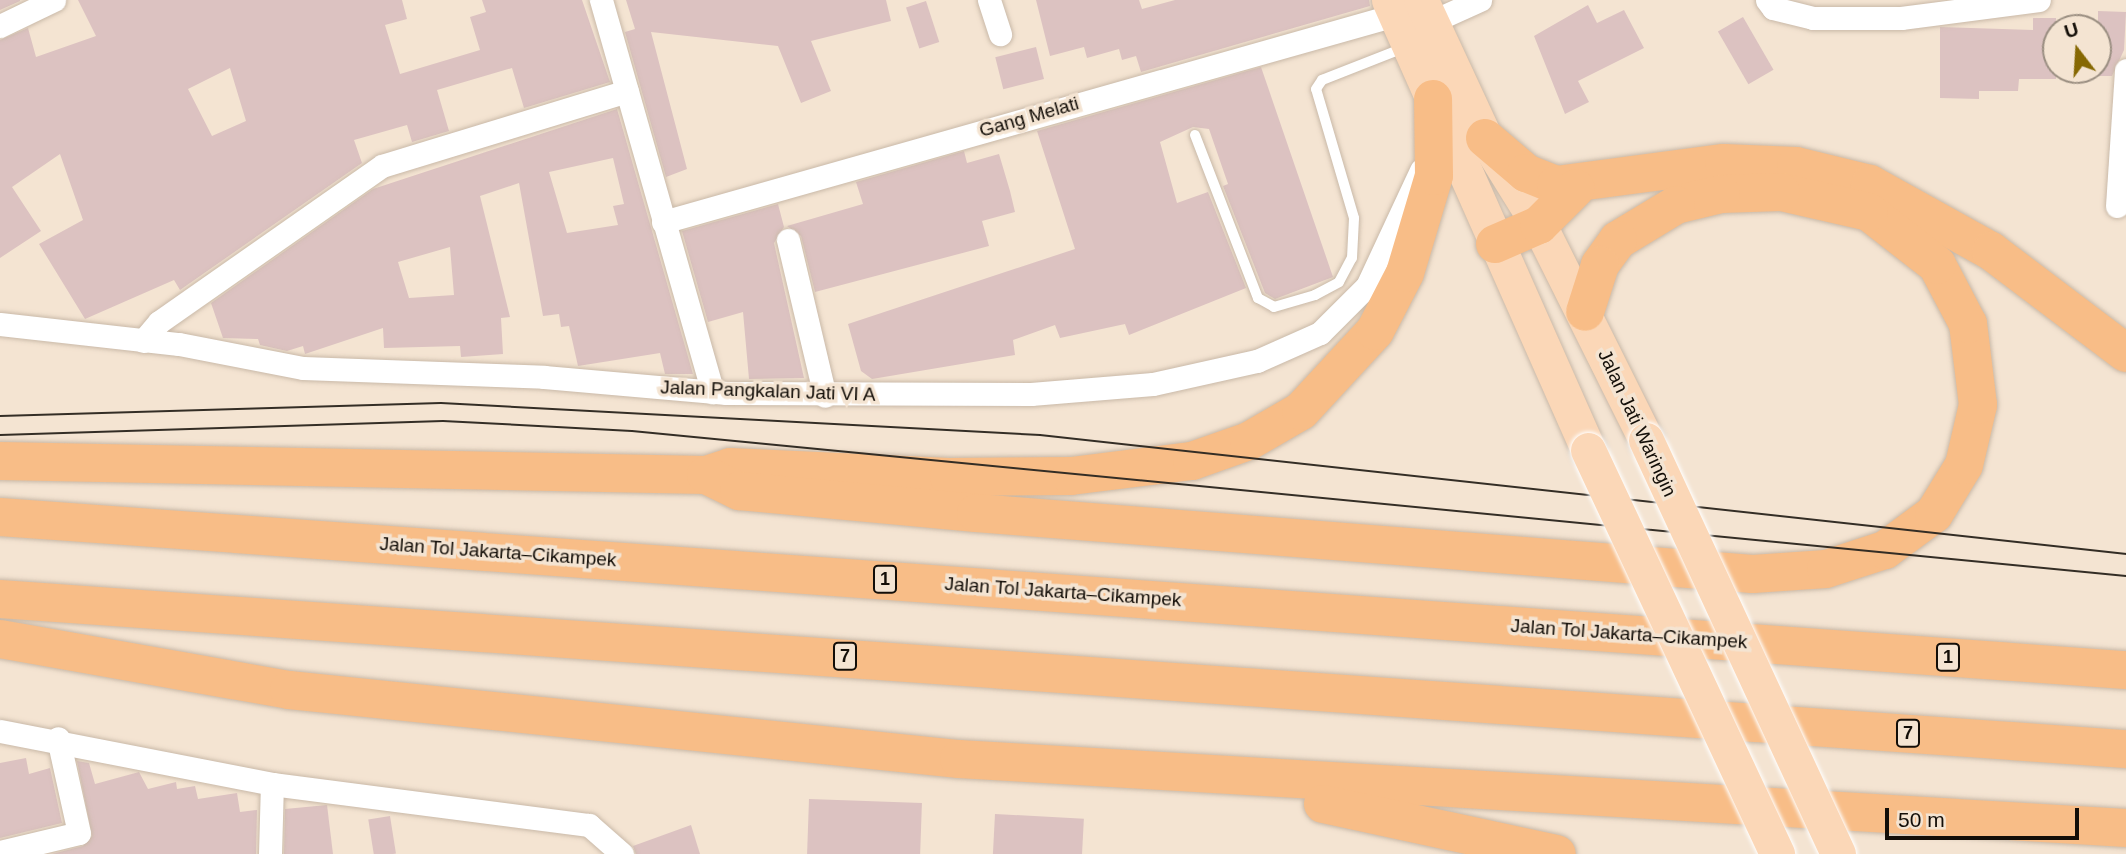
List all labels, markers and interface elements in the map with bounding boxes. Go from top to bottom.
north arrow [2042,14,2112,84]
text: U [2062,18,2081,42]
street label: Gang Melati [977,92,1081,142]
street label: Jalan Jati Waringin [1593,346,1681,500]
street label: Jalan Pangkalan Jati VI A [659,376,877,406]
street label: Jalan Tol Jakarta–Cikampek [379,532,617,572]
road number: 1 [873,564,897,594]
street label: Jalan Tol Jakarta–Cikampek [944,572,1182,612]
street label: Jalan Tol Jakarta–Cikampek [1510,614,1748,654]
road number: 7 [833,642,857,670]
road number: 1 [1936,642,1960,672]
road number: 7 [1896,718,1920,748]
scale bar [1888,794,2082,838]
text: 50 m [1898,808,1945,831]

